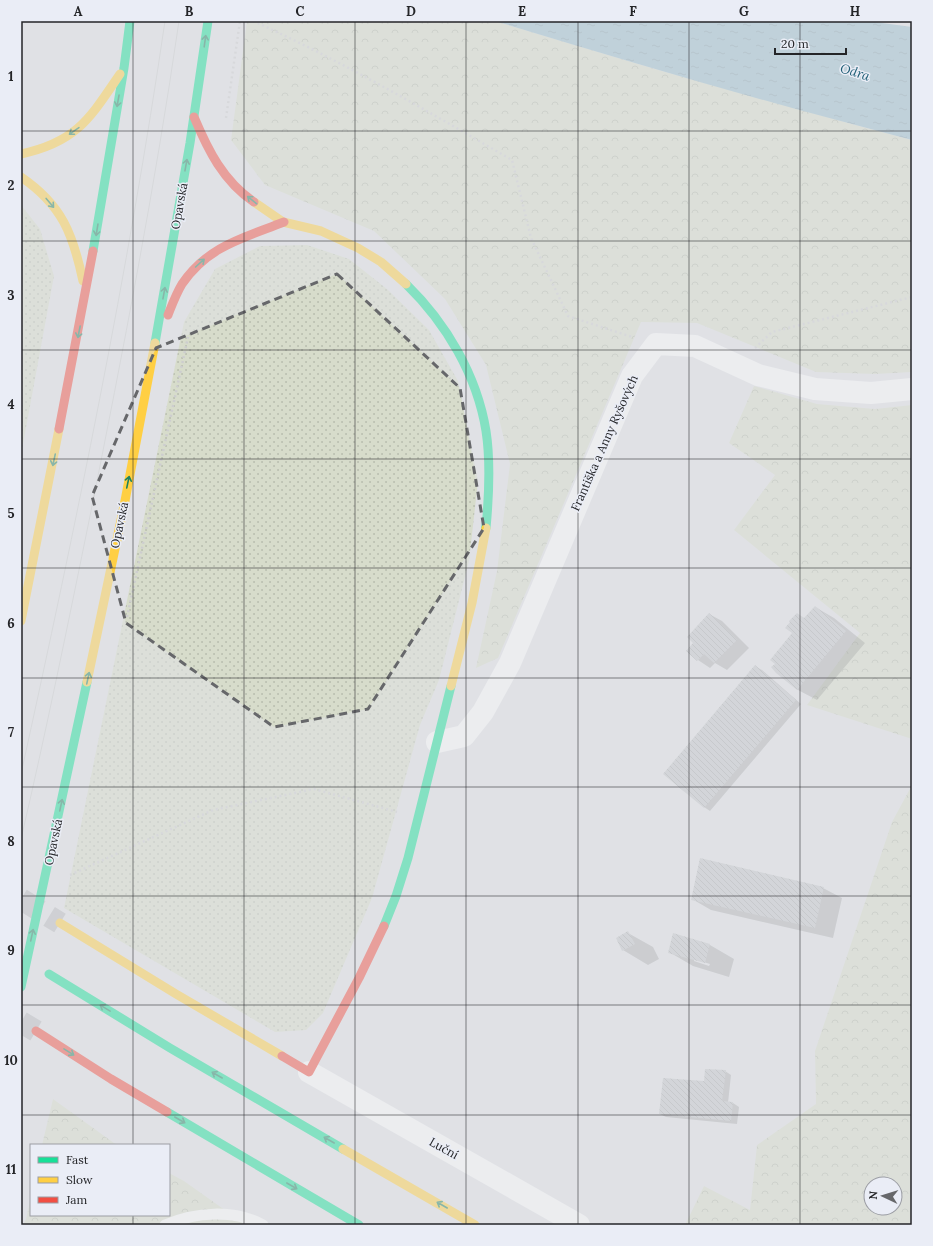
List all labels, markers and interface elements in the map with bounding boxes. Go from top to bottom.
text: A [74,3,83,20]
text: B [185,3,194,20]
text: C [296,3,305,20]
text: D [406,3,416,20]
text: E [518,3,526,20]
text: F [629,3,637,20]
text: G [739,3,749,20]
text: H [850,3,860,20]
scale bar [775,30,846,56]
one-way arrow [201,34,209,47]
text: 20 m [781,36,809,51]
water label: Odra [838,59,873,85]
text: 1 [8,68,14,85]
one-way arrow [114,95,122,108]
one-way arrow [69,127,80,135]
one-way arrow [182,159,190,172]
text: 2 [8,177,15,194]
street label: Opavská [168,182,190,230]
one-way arrow [246,196,257,205]
one-way arrow [46,197,55,208]
one-way arrow [92,223,100,236]
one-way arrow [195,258,205,268]
text: 3 [7,287,15,304]
one-way arrow [160,287,168,300]
one-way arrow [74,325,82,338]
street label: Františka a Anny Ryšových [567,373,641,513]
text: 4 [7,396,15,413]
one-way arrow [49,453,57,466]
one-way arrow [124,476,132,489]
street label: Opavská [107,500,131,550]
text: 5 [7,505,15,522]
text: 6 [7,615,15,632]
one-way arrow [84,671,92,684]
text: 7 [8,724,14,741]
one-way arrow [58,799,66,812]
street label: Opavská [41,817,65,867]
text: 8 [7,833,15,850]
one-way arrow [29,929,37,942]
text: 9 [7,942,15,959]
one-way arrow [100,1004,111,1012]
one-way arrow [63,1048,74,1056]
text: 10 [4,1052,18,1069]
one-way arrow [211,1070,223,1078]
one-way arrow [174,1116,186,1124]
street label: Luční [427,1134,461,1162]
one-way arrow [323,1136,335,1144]
legend [30,1144,170,1216]
text: Fast [66,1152,89,1167]
text: 11 [6,1161,16,1178]
text: Slow [66,1172,93,1187]
north arrow [863,1176,903,1216]
one-way arrow [286,1182,298,1190]
text: N [866,1190,880,1200]
text: Jam [65,1192,87,1207]
one-way arrow [436,1201,448,1209]

